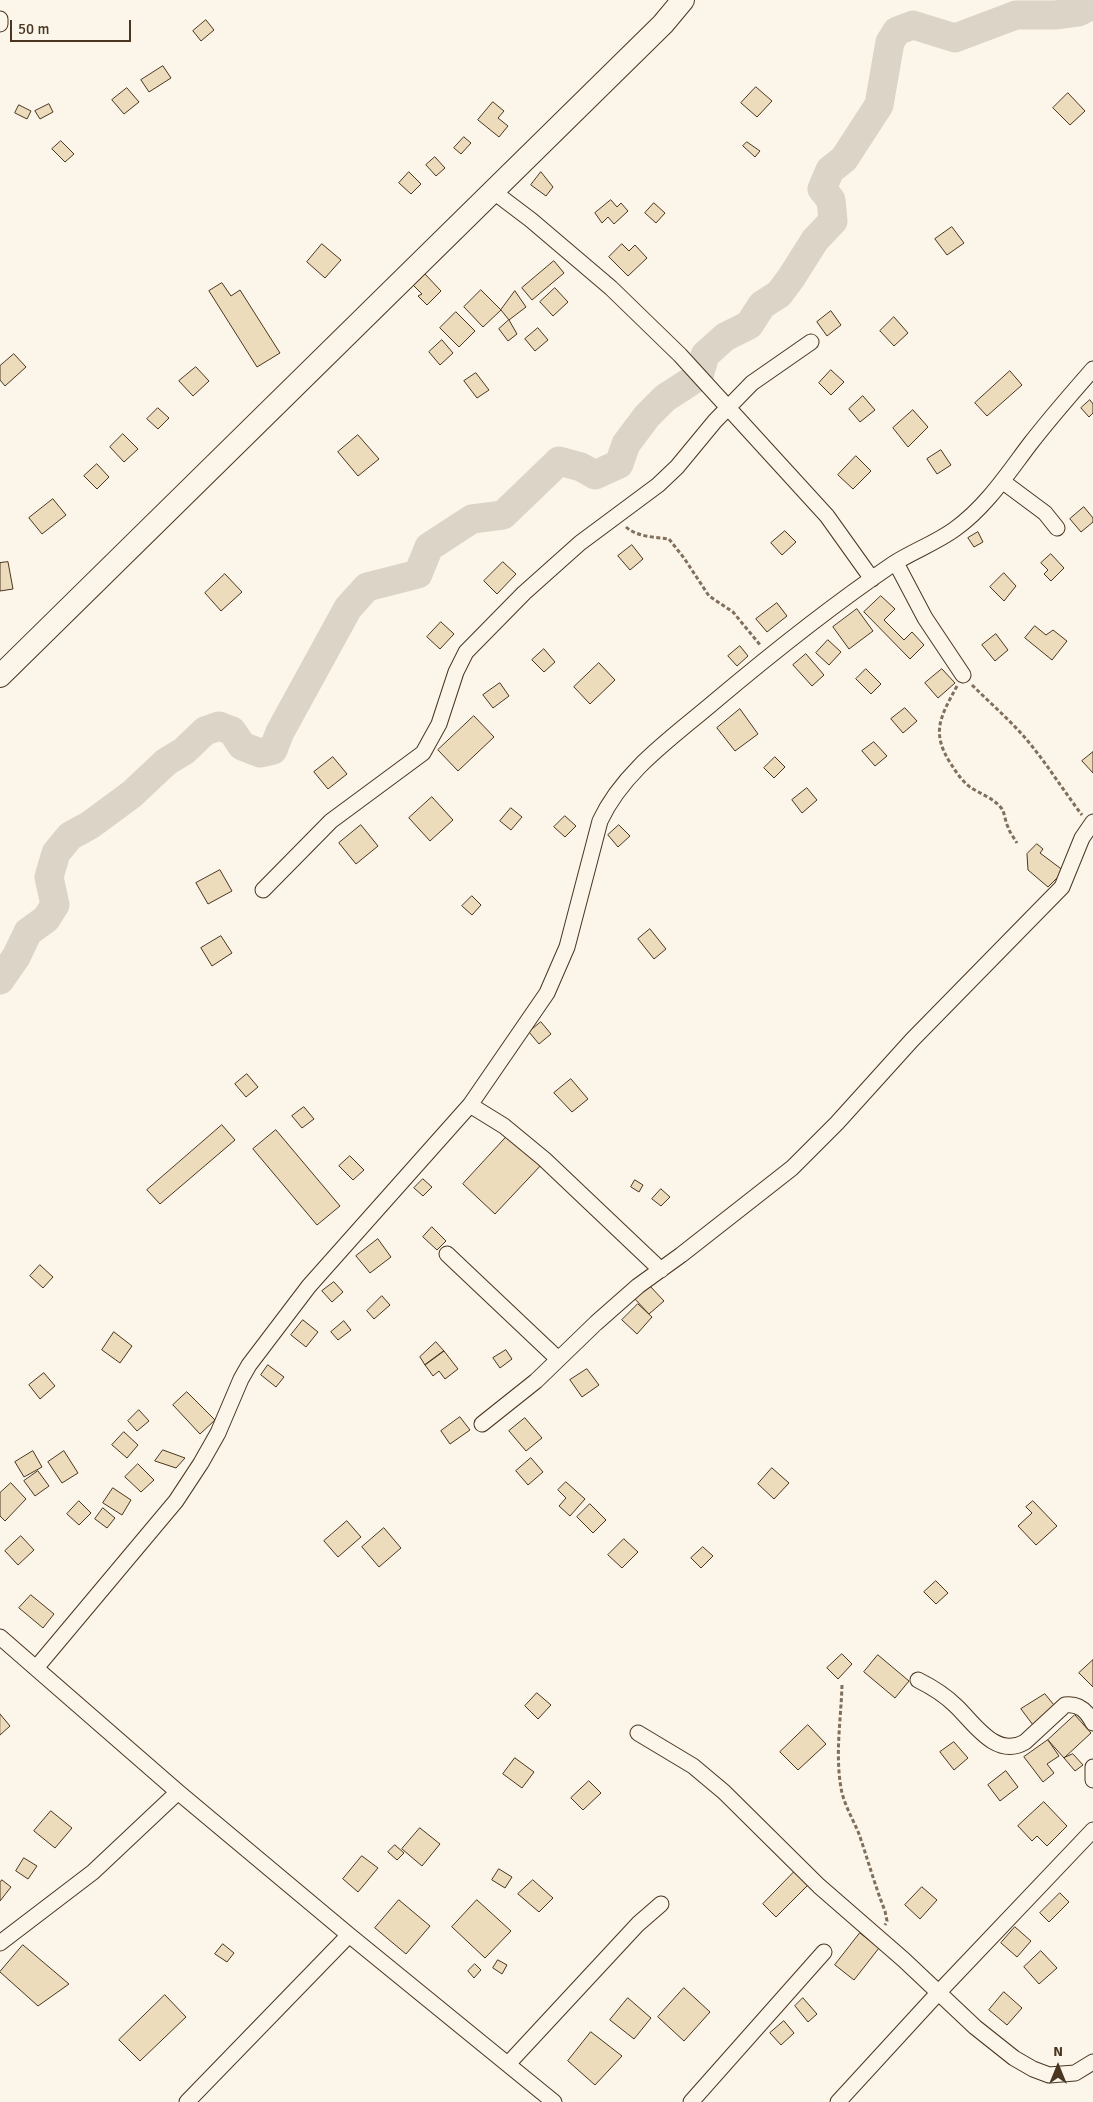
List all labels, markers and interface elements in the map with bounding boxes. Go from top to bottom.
scale bar [12,10,134,42]
text: 50 m [18,20,49,38]
north arrow [1033,2042,1083,2092]
text: N [1053,2043,1063,2060]

